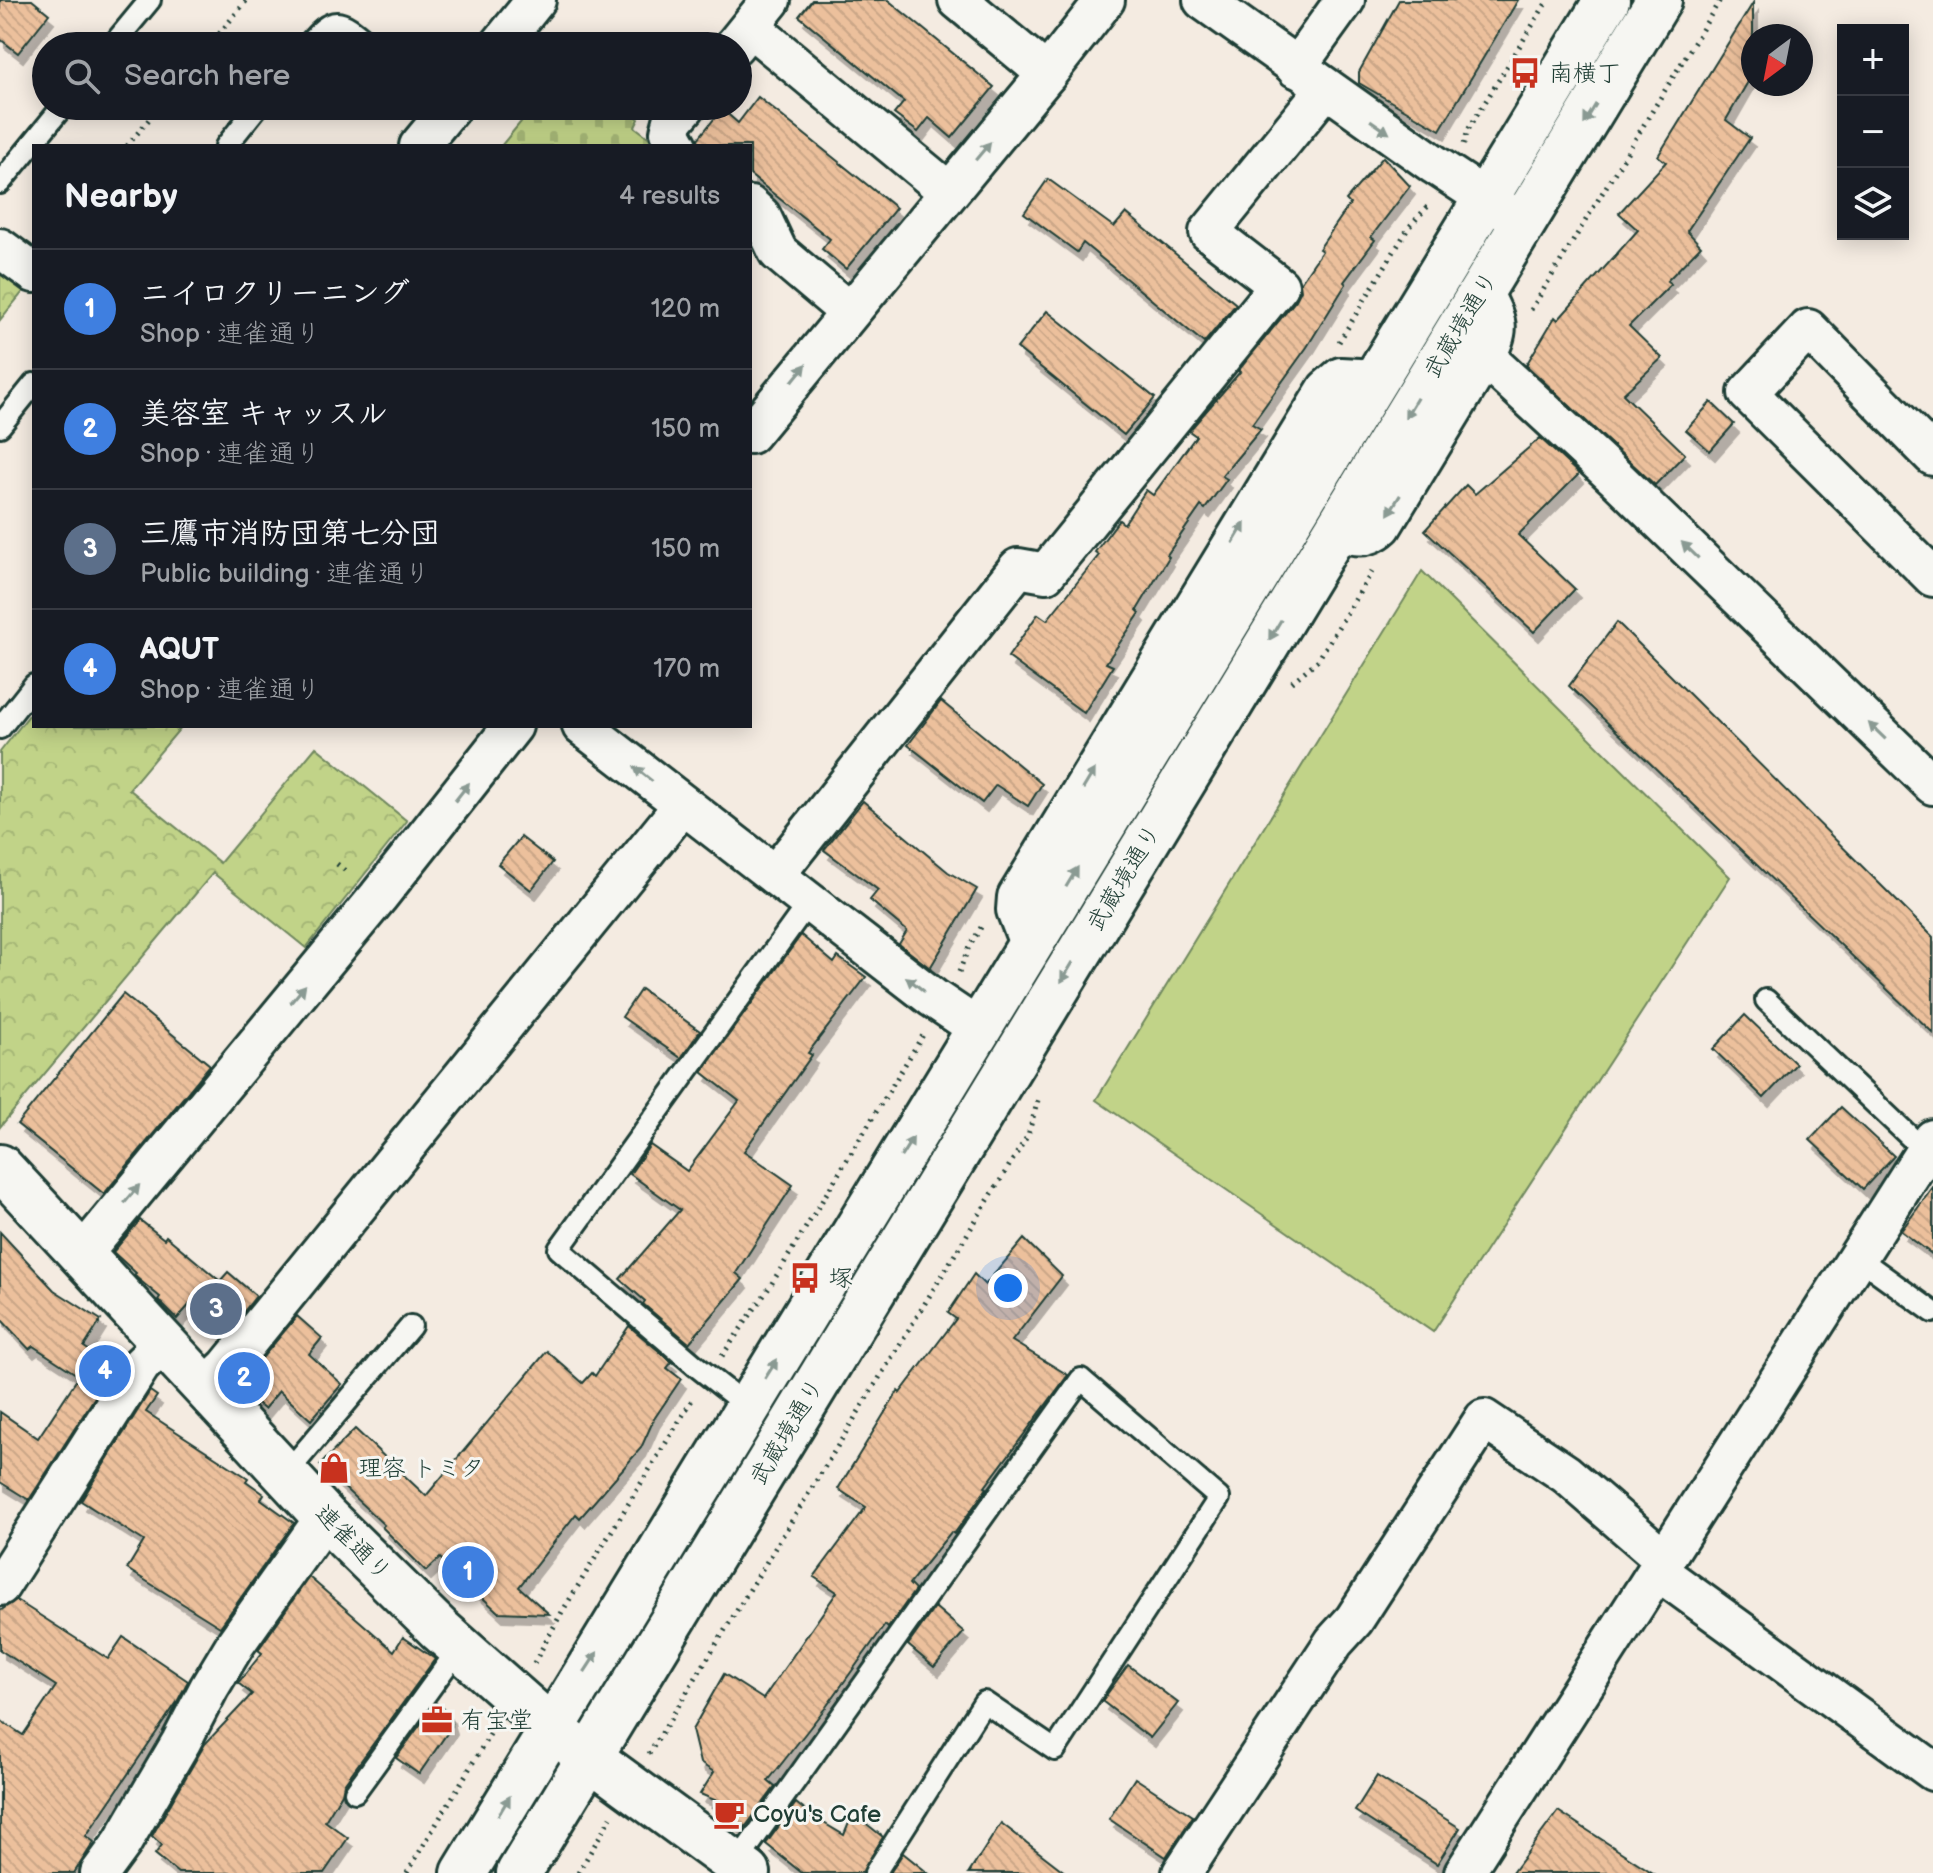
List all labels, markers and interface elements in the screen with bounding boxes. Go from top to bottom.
north arrow [1741,24,1813,96]
map controls [1837,24,1909,240]
button: + [1837,24,1909,96]
search box [32,32,752,120]
icon: search [60,54,104,98]
bus stop icon: 南横丁 [1508,56,1542,90]
text: Search here [124,58,290,94]
place label: 南横丁 [1549,59,1621,88]
button: − [1837,96,1909,168]
one-way arrow [1583,103,1597,125]
one-way arrow [1370,118,1391,134]
one-way arrow [974,141,991,161]
button: layers [1837,168,1909,240]
text: Nearby [64,176,178,217]
text: 4 results [619,181,720,212]
street label: 武蔵境通り [1418,266,1504,384]
text: ニイロクリーニング [140,276,410,312]
text: 1 [85,294,95,325]
text: 120 m [651,294,720,325]
text: Shop · 連雀通り [140,319,321,350]
one-way arrow [790,363,807,383]
text: 美容室 キャッスル [140,396,388,432]
one-way arrow [1404,397,1418,419]
text: 2 [82,414,98,445]
text: 150 m [651,414,720,445]
text: Shop · 連雀通り [140,439,321,470]
one-way arrow [1388,494,1402,516]
text: 三鷹市消防団第七分団 [140,516,440,552]
one-way arrow [1232,522,1246,544]
text: 3 [82,534,98,565]
text: 150 m [651,534,720,565]
one-way arrow [1681,542,1700,560]
text: Public building · 連雀通り [140,559,430,590]
one-way arrow [1268,619,1282,641]
text: AQUT [140,632,219,668]
text: 4 [82,654,98,685]
text: 170 m [653,654,720,685]
text: Shop · 連雀通り [140,675,321,706]
one-way arrow [1868,722,1887,741]
one-way arrow [633,766,653,783]
one-way arrow [1082,768,1096,790]
one-way arrow [453,782,469,802]
street label: 武蔵境通り [1081,819,1167,937]
one-way arrow [1065,866,1079,888]
one-way arrow [1060,961,1074,983]
one-way arrow [905,977,925,993]
one-way arrow [289,984,306,1004]
one-way arrow [900,1136,914,1158]
one-way arrow [123,1184,140,1204]
bus stop icon: 塚 [788,1261,822,1295]
place label: 塚 [829,1264,853,1293]
your location [988,1268,1028,1308]
pin: 3 [190,1279,242,1339]
pin: 4 [79,1341,131,1401]
pin: 2 [218,1348,270,1408]
one-way arrow [764,1358,778,1380]
street label: 武蔵境通り [744,1373,830,1491]
shop icon: 理容 トミタ [317,1451,351,1485]
place label: 理容 トミタ [358,1454,484,1483]
street label: 連雀通り [309,1499,397,1587]
pin: 1 [442,1542,494,1602]
one-way arrow [584,1651,599,1672]
office icon: 有宝堂 [420,1703,454,1737]
place label: 有宝堂 [461,1706,533,1735]
one-way arrow [497,1795,511,1817]
cafe icon: Coyu's Cafe [712,1797,746,1831]
place label: Coyu's Cafe [753,1800,881,1829]

